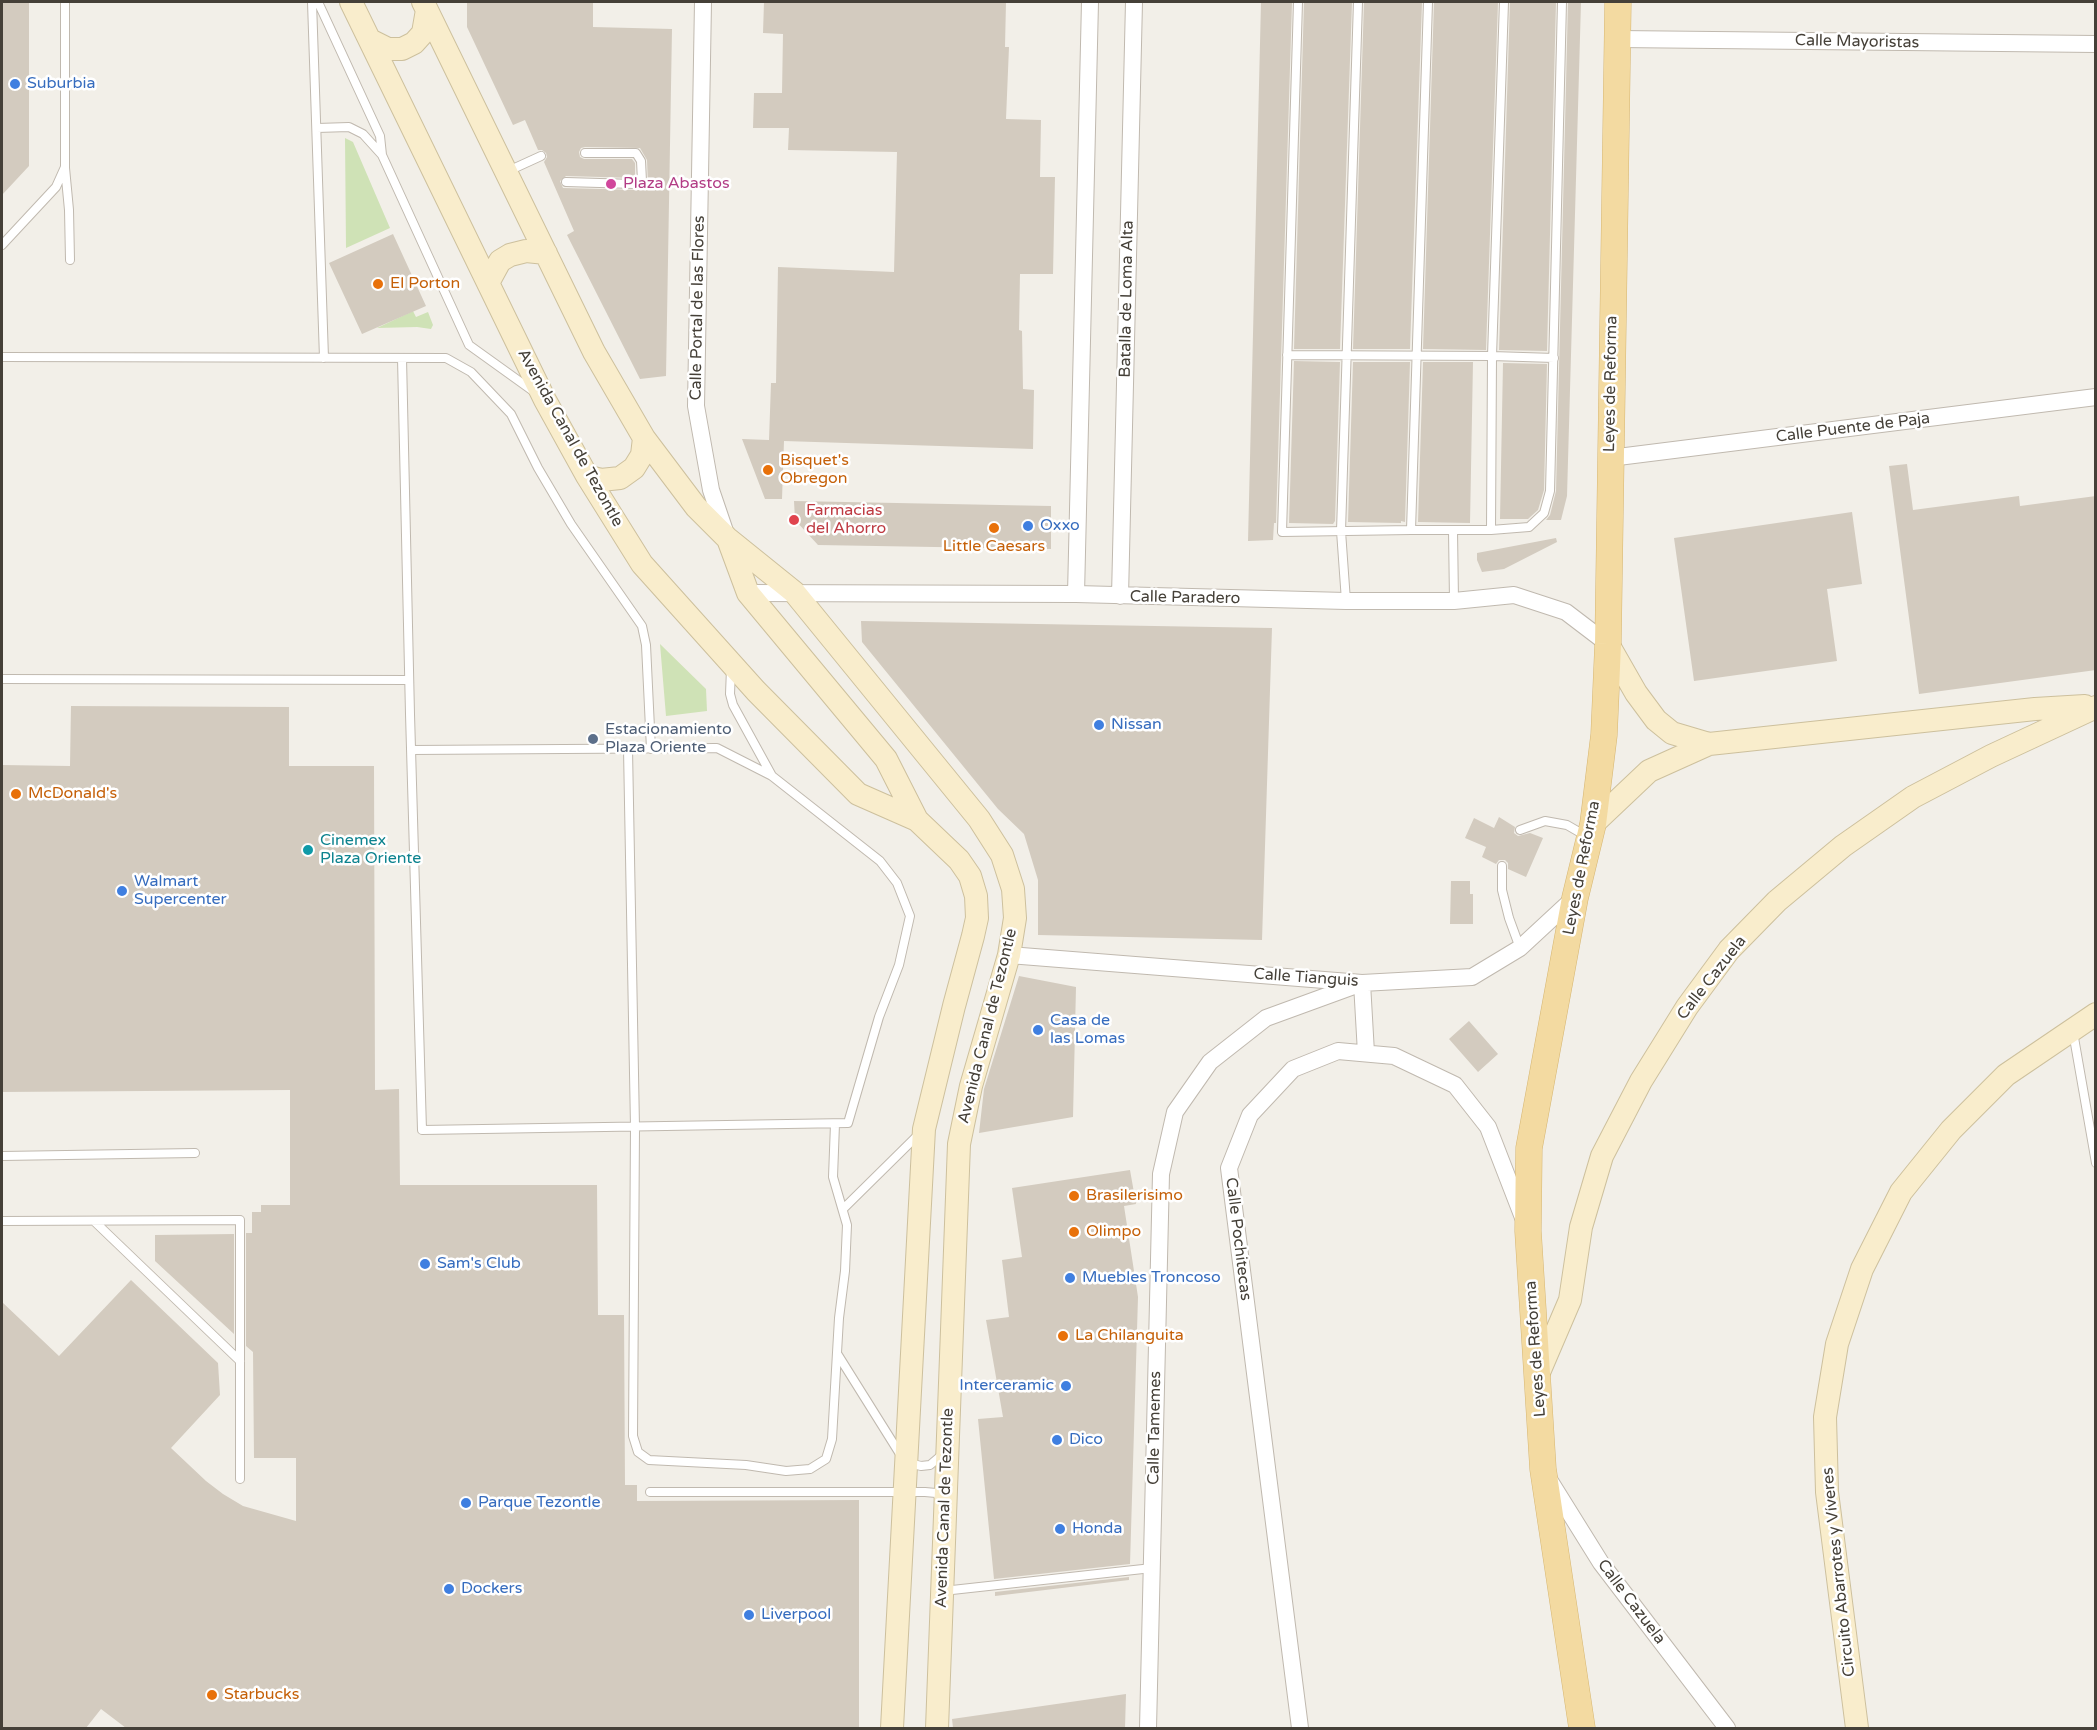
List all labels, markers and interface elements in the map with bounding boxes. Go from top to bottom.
street label: Calle Mayoristas [1795,31,1919,53]
place label: Suburbia [27,74,95,94]
marker: Suburbia [8,77,22,91]
place label: Plaza Abastos [623,174,730,194]
marker: Plaza Abastos [604,177,618,191]
street label: Calle Portal de las Flores [687,215,709,401]
street label: Batalla de Loma Alta [1116,220,1138,378]
place label: El Porton [390,274,460,294]
marker: El Porton [371,277,385,291]
street label: Leyes de Reforma [1600,316,1622,452]
street label: Avenida Canal de Tezontle [513,346,627,530]
street label: Calle Puente de Paja [1775,409,1931,447]
place label: Bisquet's Obregon [780,451,849,489]
marker: Bisquet's Obregon [761,463,775,477]
place label: Farmacias del Ahorro [806,501,886,539]
marker: Farmacias del Ahorro [787,513,801,527]
place label: Oxxo [1040,516,1080,536]
marker: Oxxo [1021,519,1035,533]
marker: Little Caesars [987,521,1001,535]
place label: Little Caesars [943,537,1045,557]
street label: Calle Paradero [1130,587,1240,609]
place label: Nissan [1111,715,1162,735]
marker: Nissan [1092,718,1106,732]
place label: Estacionamiento Plaza Oriente [605,720,732,758]
marker: Estacionamiento Plaza Oriente [586,732,600,746]
place label: McDonald's [28,784,117,804]
marker: McDonald's [9,787,23,801]
street label: Leyes de Reforma [1560,799,1604,937]
place label: Cinemex Plaza Oriente [320,831,421,869]
marker: Cinemex Plaza Oriente [301,843,315,857]
place label: Walmart Supercenter [134,872,227,910]
marker: Walmart Supercenter [115,884,129,898]
street label: Avenida Canal de Tezontle [954,927,1022,1125]
street label: Calle Cazuela [1673,932,1751,1024]
street label: Calle Tianguis [1253,965,1359,991]
place label: Casa de las Lomas [1050,1011,1125,1049]
marker: Casa de las Lomas [1031,1023,1045,1037]
street label: Calle Pochitecas [1221,1176,1255,1302]
place label: Brasilerisimo [1086,1186,1183,1206]
marker: Brasilerisimo [1067,1189,1081,1203]
place label: Olimpo [1086,1222,1141,1242]
marker: Olimpo [1067,1225,1081,1239]
place label: Sam's Club [437,1254,521,1274]
marker: Sam's Club [418,1257,432,1271]
place label: Muebles Troncoso [1082,1268,1221,1288]
marker: Muebles Troncoso [1063,1271,1077,1285]
street label: Leyes de Reforma [1522,1280,1550,1418]
place label: La Chilanguita [1075,1326,1184,1346]
marker: La Chilanguita [1056,1329,1070,1343]
street label: Calle Tamemes [1144,1371,1166,1485]
place label: Interceramic [959,1376,1054,1396]
marker: Interceramic [1059,1379,1073,1393]
street label: Avenida Canal de Tezontle [932,1408,958,1608]
place label: Dico [1069,1430,1103,1450]
marker: Dico [1050,1433,1064,1447]
street label: Circuito Abarrotes y Víveres [1818,1466,1860,1678]
place label: Parque Tezontle [478,1493,600,1513]
marker: Parque Tezontle [459,1496,473,1510]
place label: Honda [1072,1519,1122,1539]
marker: Honda [1053,1522,1067,1536]
street label: Calle Cazuela [1593,1556,1669,1648]
place label: Dockers [461,1579,522,1599]
marker: Dockers [442,1582,456,1596]
place label: Liverpool [761,1605,831,1625]
marker: Liverpool [742,1608,756,1622]
place label: Starbucks [224,1685,299,1705]
marker: Starbucks [205,1688,219,1702]

